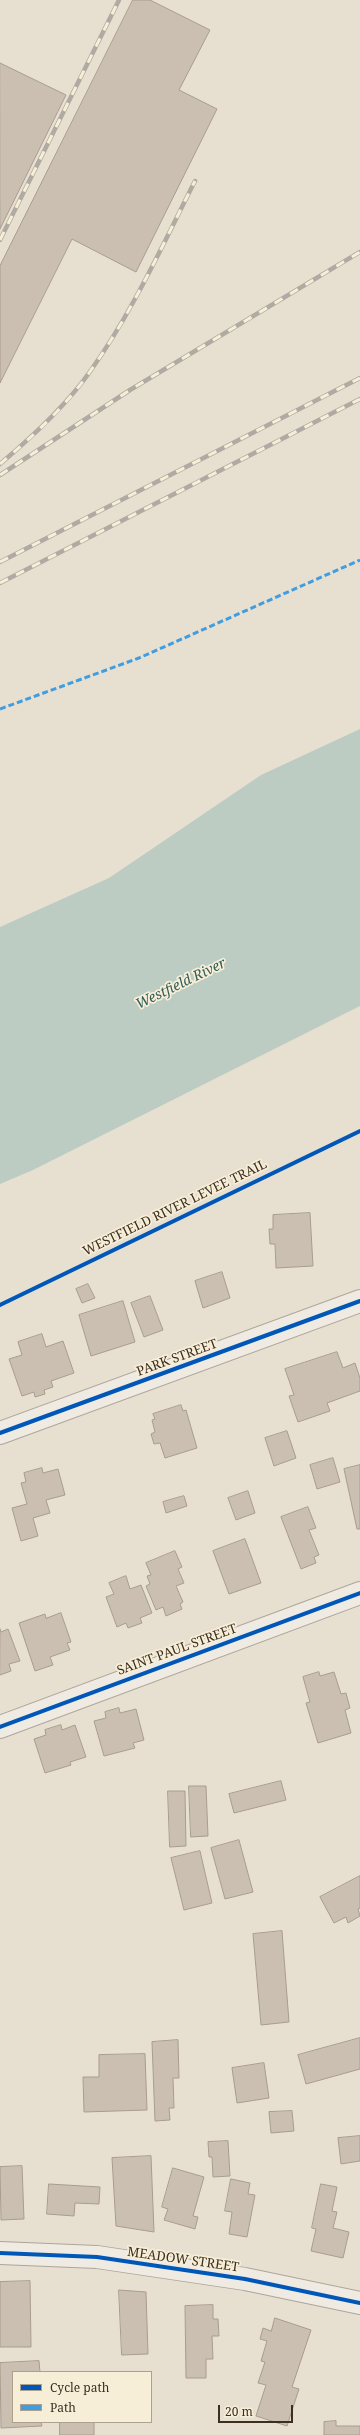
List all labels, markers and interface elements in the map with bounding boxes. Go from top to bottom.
water label: Westfield River [133,955,229,1013]
street label: WESTFIELD RIVER LEVEE TRAIL [80,1157,270,1259]
street label: PARK STREET [134,1336,220,1380]
street label: SAINT PAUL STREET [115,1621,239,1679]
street label: MEADOW STREET [126,2244,240,2276]
legend [12,2371,152,2423]
text: Cycle path [50,2379,109,2396]
scale bar [220,2397,295,2423]
text: Path [50,2399,76,2416]
text: 20 m [225,2403,253,2420]

